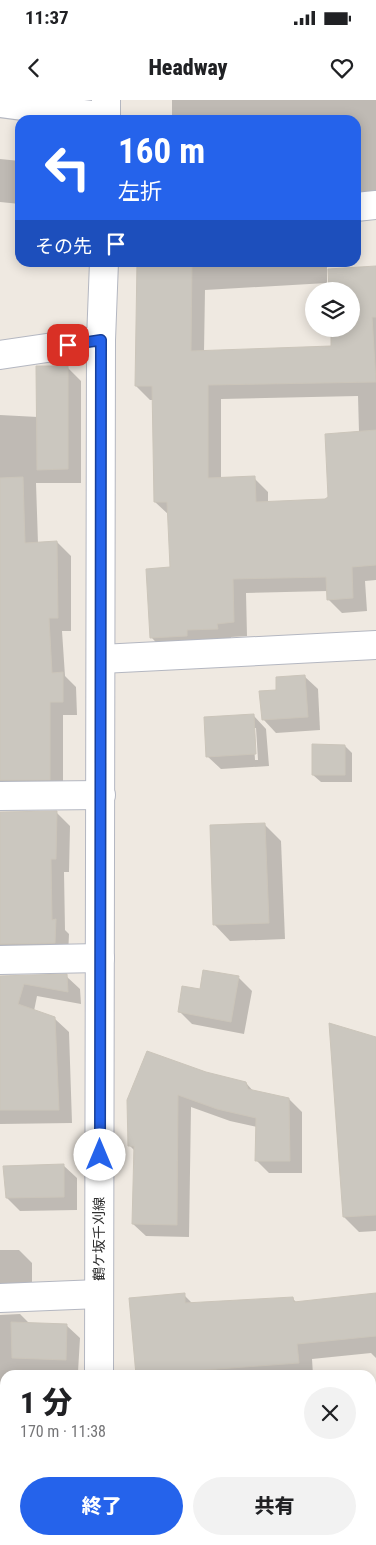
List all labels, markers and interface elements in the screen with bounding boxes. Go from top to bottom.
text: 11:37 [25,6,69,29]
icon: back [20,54,48,82]
icon: heart [328,54,356,82]
text: Headway [148,55,228,80]
text: 160 m [118,131,205,172]
icon: left [35,135,100,200]
text: 左折 [118,179,162,204]
icon: arrive [102,230,130,258]
text: その先 [35,235,92,258]
map controls [305,282,360,337]
button: layers [305,282,360,337]
pin [47,324,89,366]
icon: arrive [54,331,82,359]
position arrow [73,1128,125,1180]
street label: 鶴ケ坂千刈線 [91,1197,107,1281]
text: 1 分 [20,1385,72,1420]
button: close [304,1387,356,1439]
text: 170 m · 11:38 [20,1422,106,1441]
button: 終了 [20,1477,183,1535]
button: 共有 [193,1477,356,1535]

